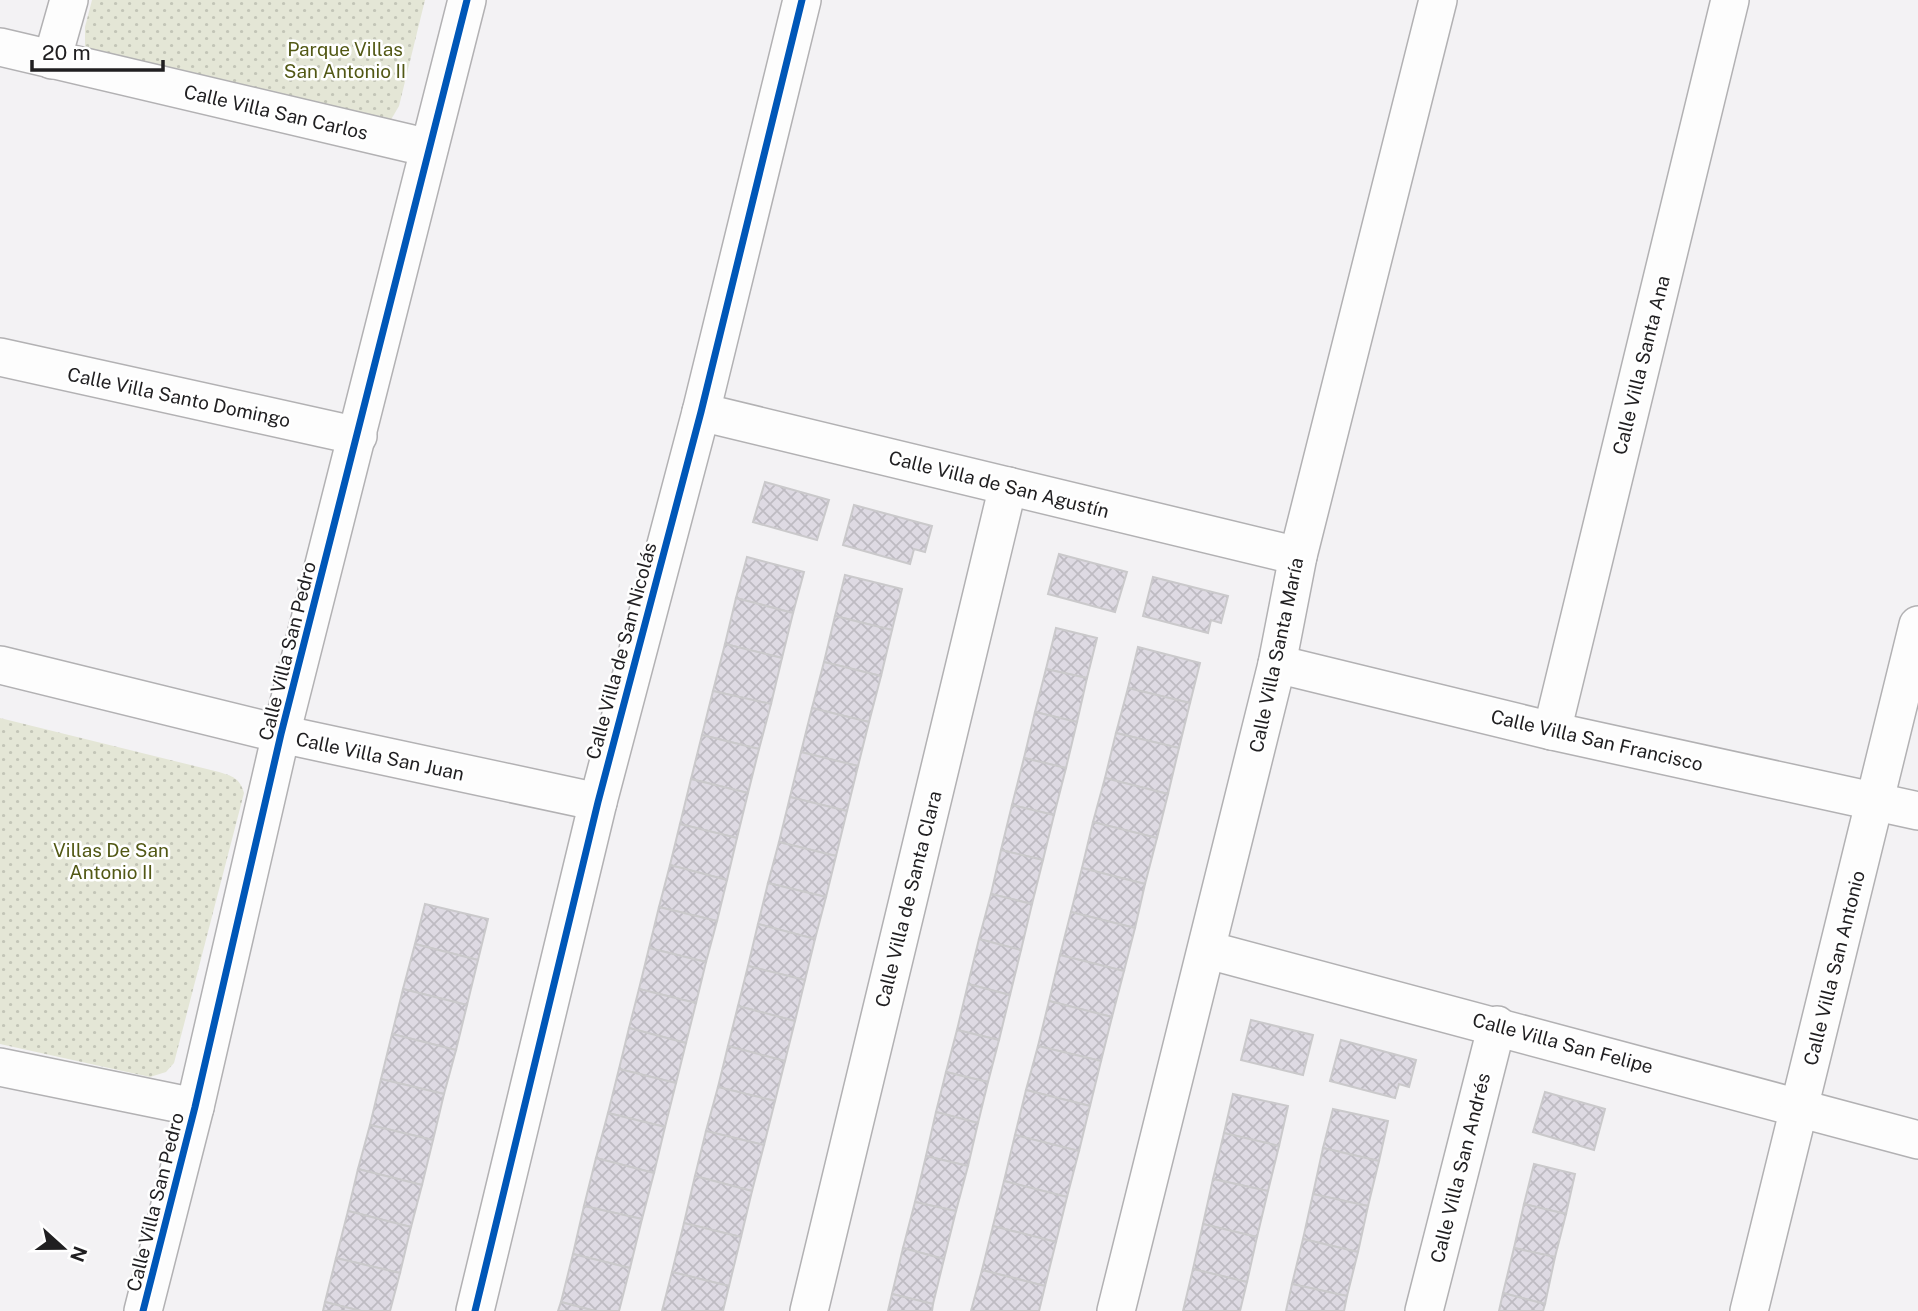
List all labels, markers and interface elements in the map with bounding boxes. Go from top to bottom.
scale bar [32,28,163,72]
park label: Parque Villas San Antonio II [284,38,406,82]
text: 20 m [42,40,91,65]
street label: Calle Villa San Carlos [182,80,370,144]
street label: Calle Villa Santa Ana [1608,273,1674,457]
street label: Calle Villa Santo Domingo [66,363,292,431]
street label: Calle Villa de San Agustín [887,446,1111,522]
street label: Calle Villa de San Nicolás [581,540,661,762]
street label: Calle Villa Santa María [1245,555,1307,755]
street label: Calle Villa San Pedro [254,559,320,743]
street label: Calle Villa San Francisco [1489,705,1705,775]
street label: Calle Villa San Juan [294,727,466,785]
street label: Calle Villa de Santa Clara [870,789,946,1009]
park label: Villas De San Antonio II [53,839,169,883]
street label: Calle Villa San Antonio [1799,868,1869,1068]
street label: Calle Villa San Felipe [1470,1008,1656,1078]
street label: Calle Villa San Andrés [1426,1071,1494,1265]
street label: Calle Villa San Pedro [122,1110,188,1294]
north arrow [28,1213,98,1283]
text: N [66,1243,92,1265]

